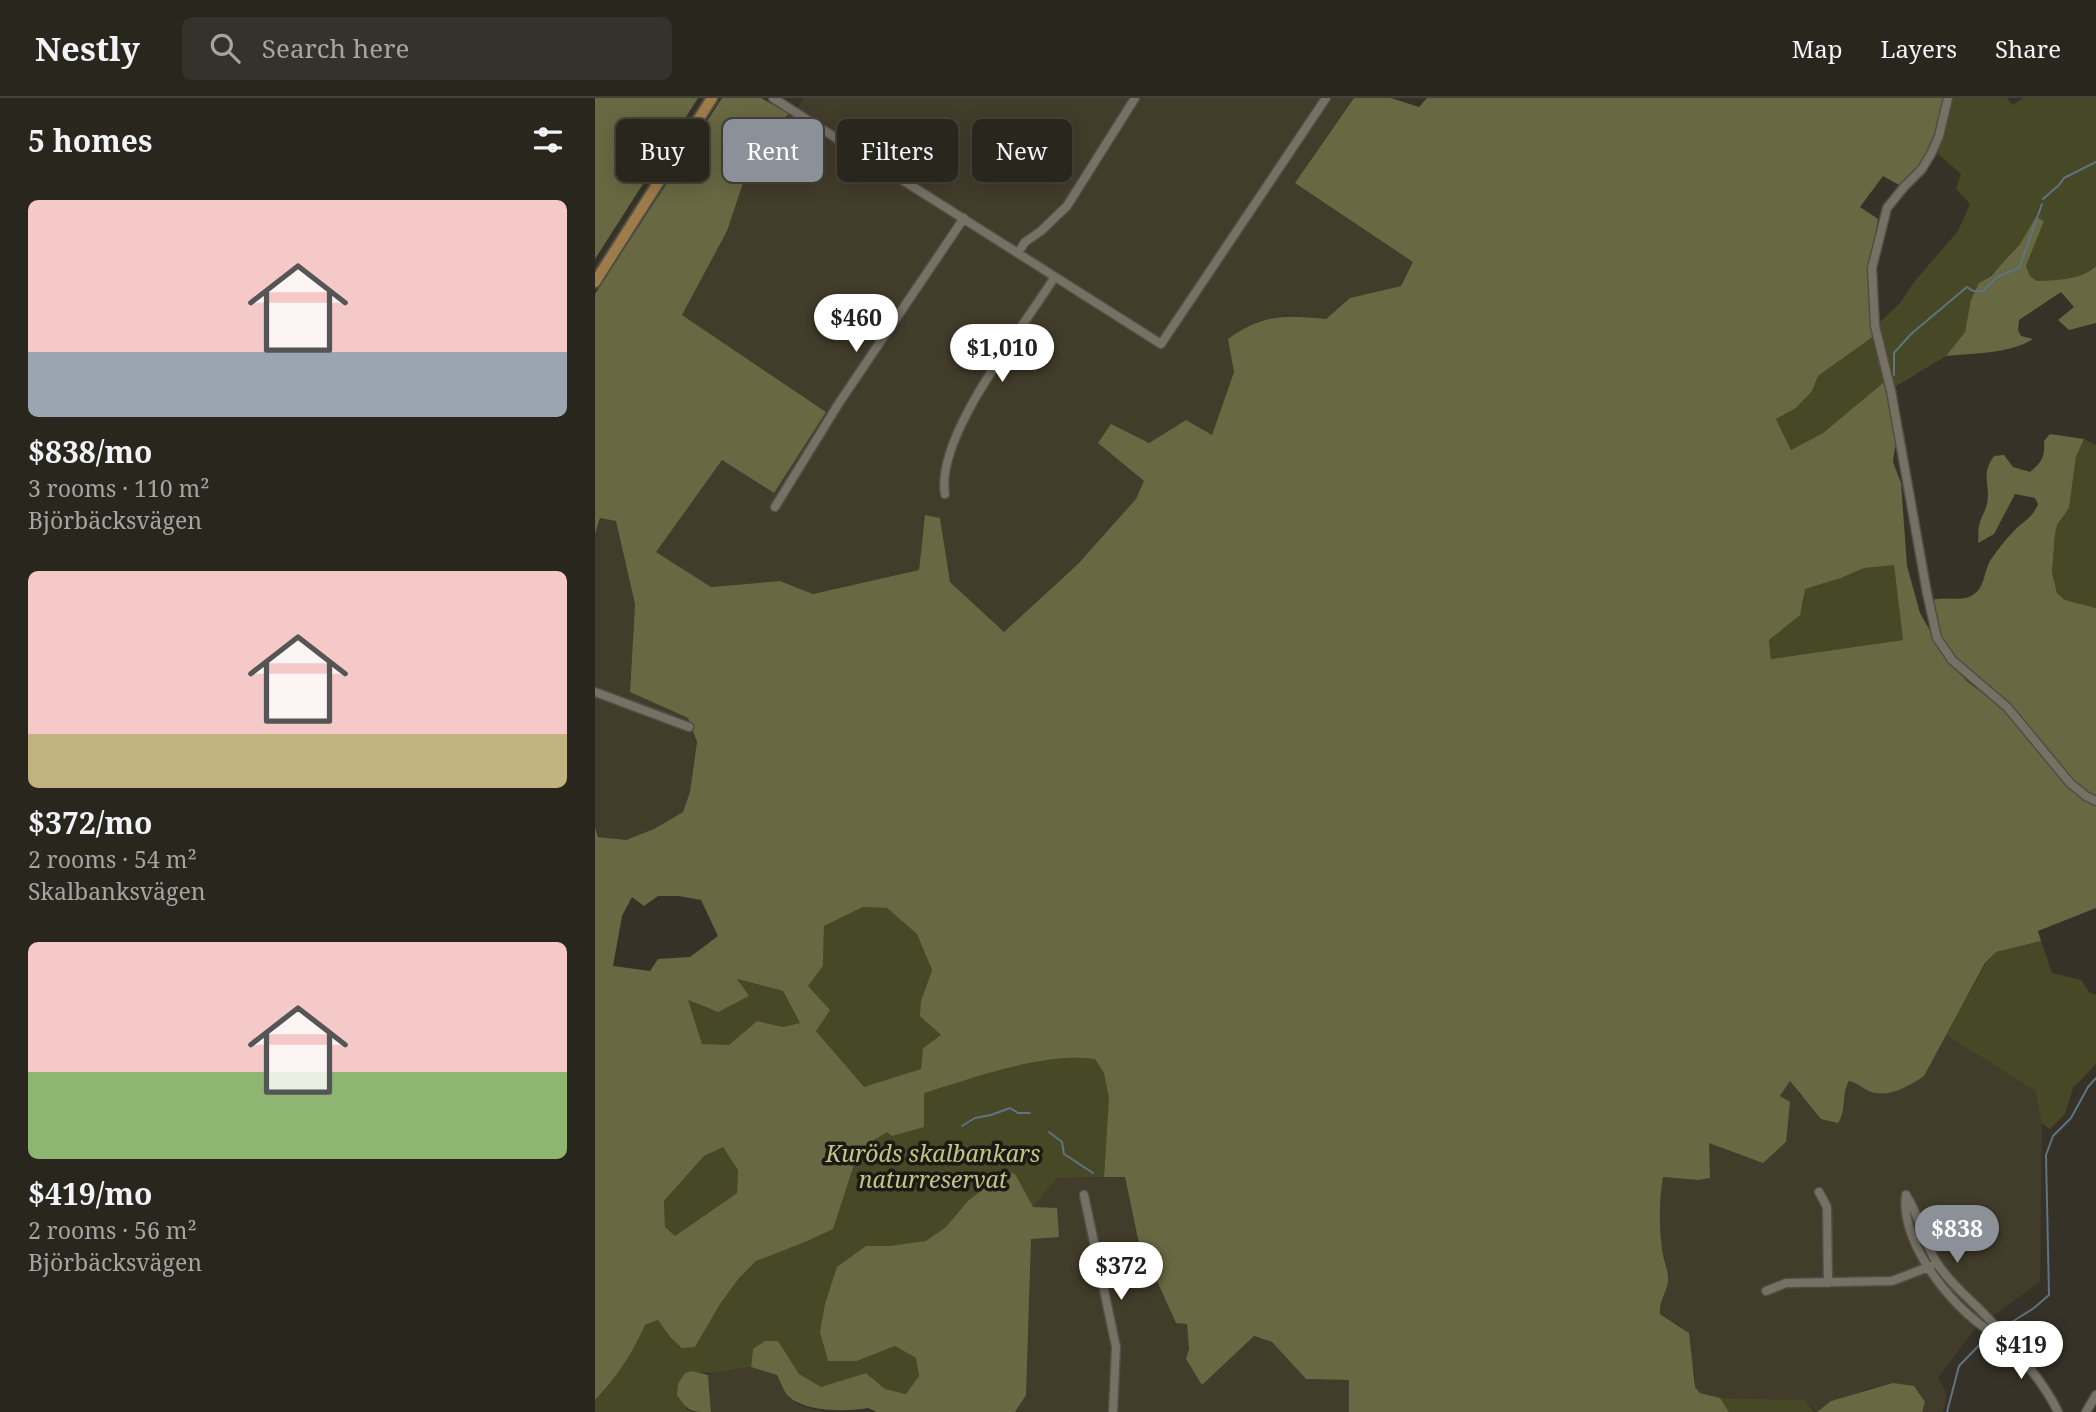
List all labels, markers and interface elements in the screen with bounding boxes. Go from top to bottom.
search box [182,17,672,80]
text: Nestly [35,26,140,71]
icon: search [206,29,244,67]
text: Search here [262,30,409,66]
text: Map [1792,32,1843,65]
text: Layers [1881,32,1957,65]
text: Share [1995,32,2061,65]
chip: Buy [616,119,709,182]
chip: Rent [723,119,823,182]
chip: Filters [837,119,958,182]
chip: New [972,119,1072,182]
text: 5 homes [28,120,152,161]
icon: filters [529,121,567,159]
icon: home [235,245,361,371]
pin: $460 [815,294,897,354]
text: $460 [830,301,882,333]
pin: $1,010 [945,324,1059,384]
text: $1,010 [966,331,1038,363]
text: $838/mo [28,431,152,472]
text: 3 rooms · 110 m² [28,472,210,504]
text: Björbäcksvägen [28,504,202,536]
icon: home [235,616,361,742]
text: $372/mo [28,802,152,843]
text: 2 rooms · 54 m² [28,843,197,875]
text: Skalbanksvägen [28,875,206,907]
icon: home [235,987,361,1113]
park label: Kuröds skalbankars naturreservat [825,1137,1041,1195]
text: $419/mo [28,1173,152,1214]
pin: $838 [1916,1206,1998,1265]
text: $838 [1931,1212,1983,1244]
text: 2 rooms · 56 m² [28,1214,197,1246]
pin: $372 [1080,1242,1162,1302]
text: Björbäcksvägen [28,1246,202,1278]
text: $372 [1095,1249,1147,1281]
pin: $419 [1980,1322,2062,1381]
text: $419 [1995,1328,2047,1360]

